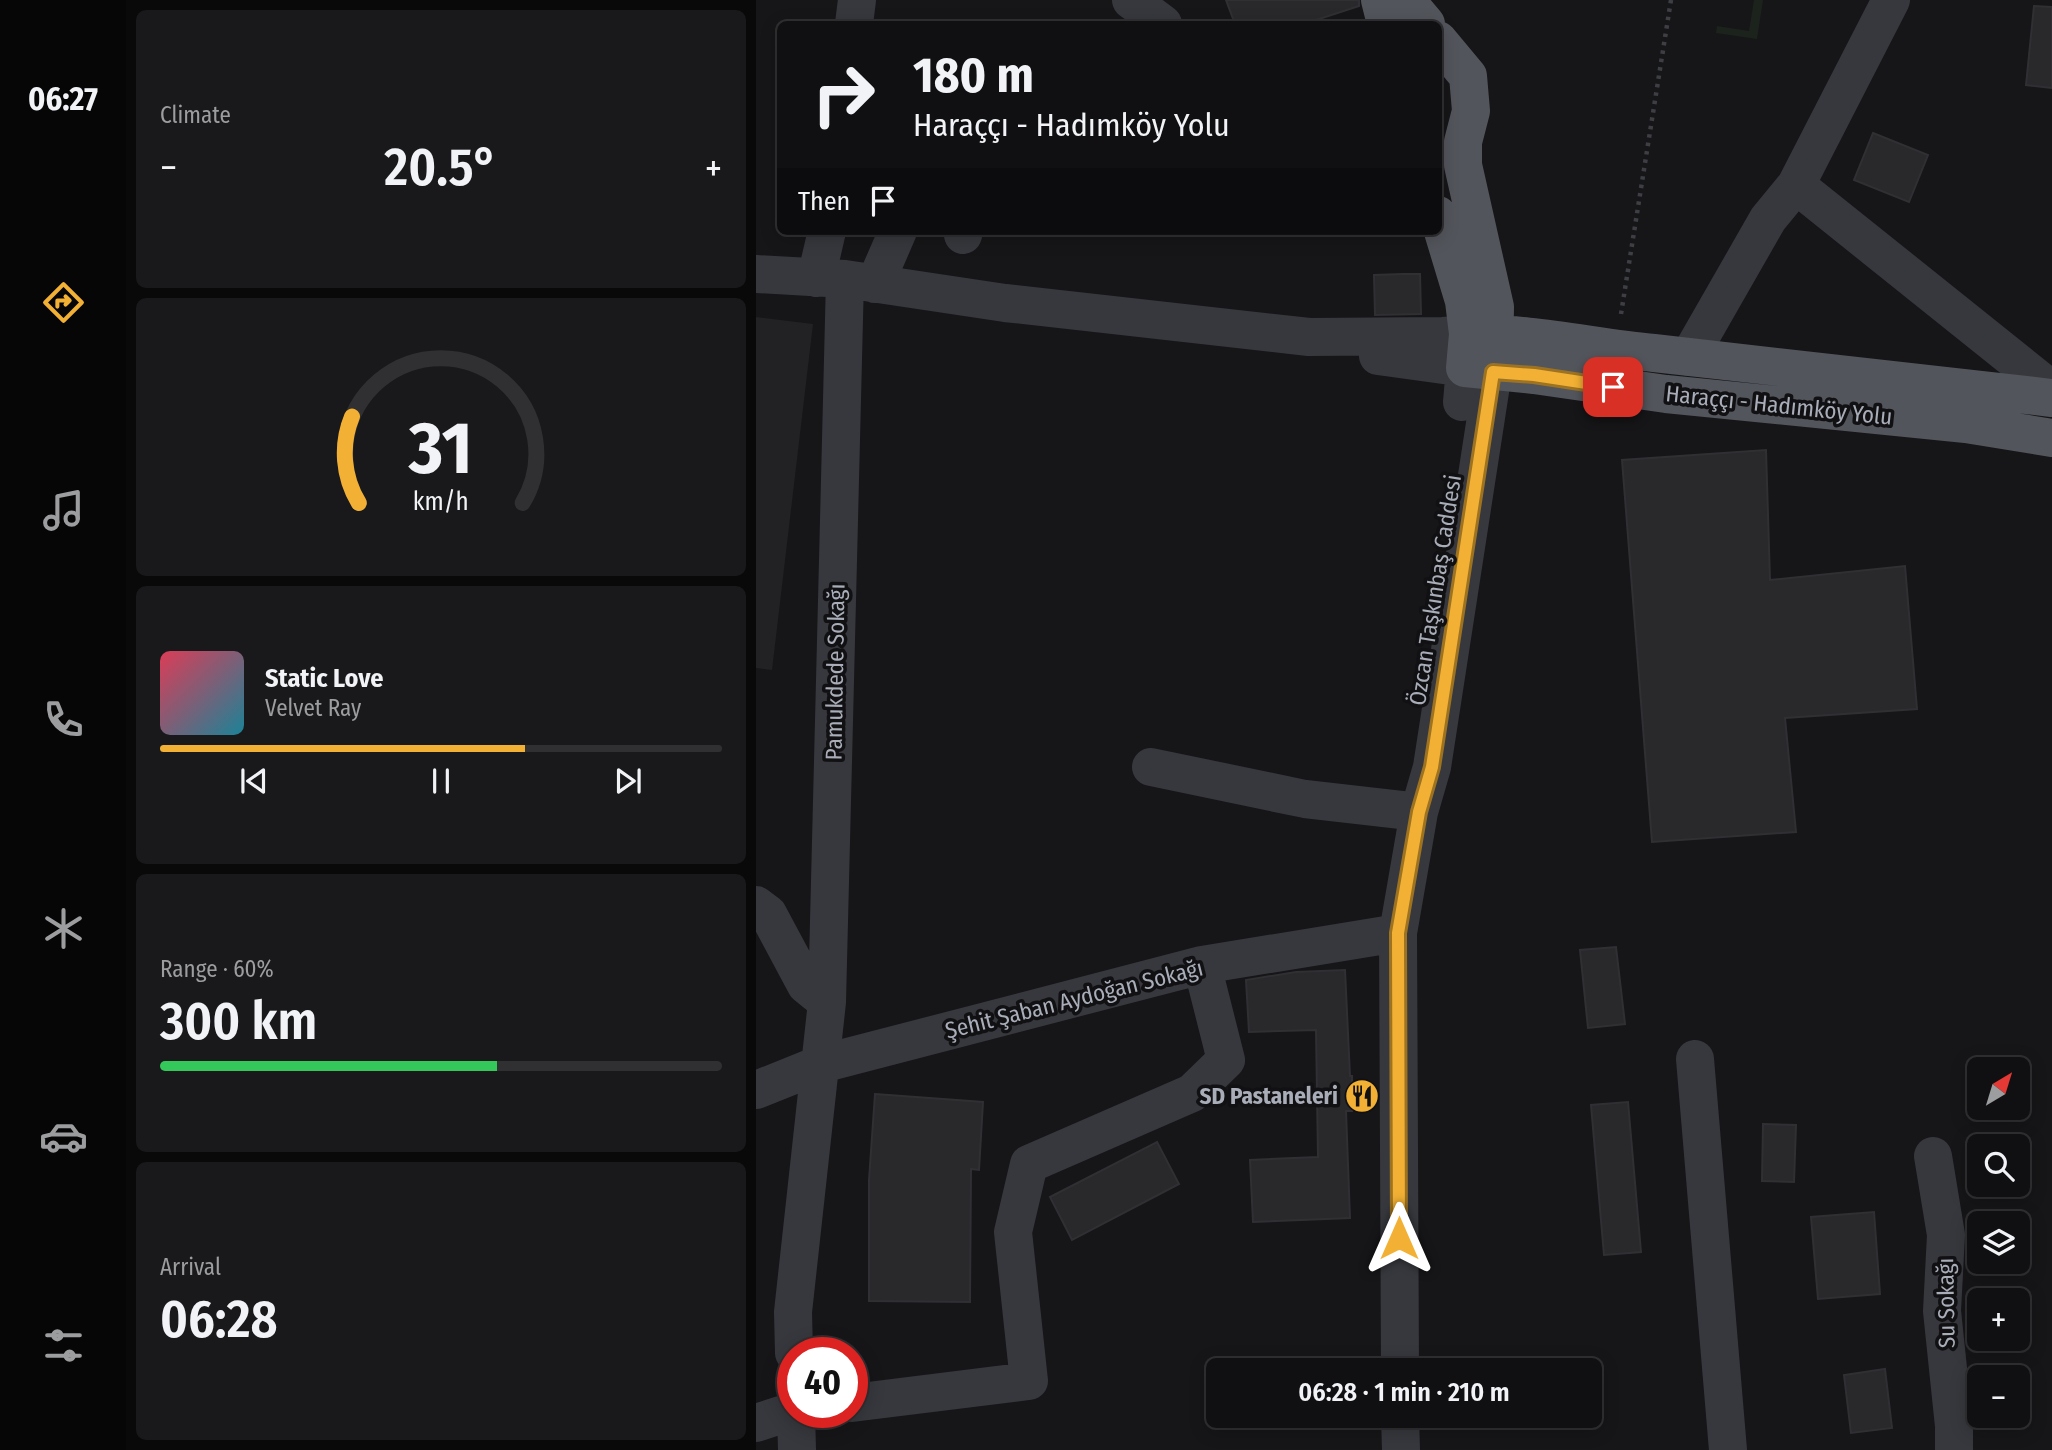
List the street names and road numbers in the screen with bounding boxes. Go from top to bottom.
street label: Haraççı - Hadımköy Yolu [1664,379,1894,431]
street label: Özcan Taşkınbaş Caddesi [1403,473,1467,707]
street label: Pamukdede Sokağı [819,583,851,761]
street label: Şehit Şaban Aydoğan Sokağı [942,953,1206,1045]
street label: Su Sokağı [1931,1258,1961,1348]

